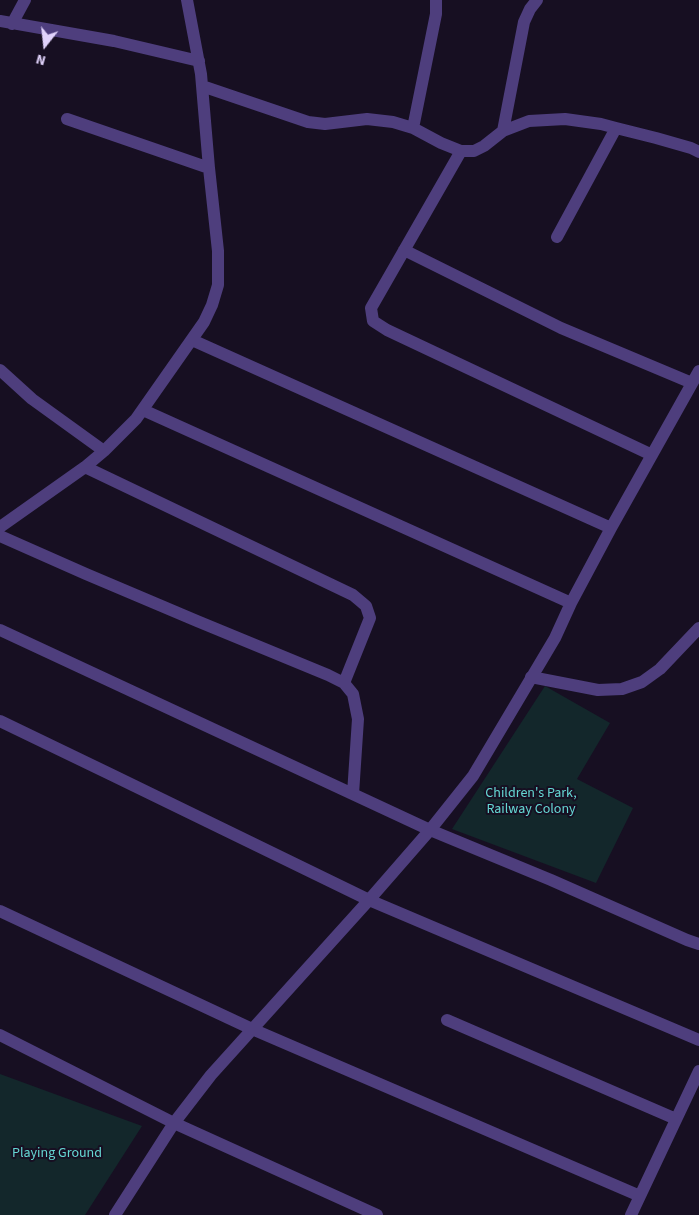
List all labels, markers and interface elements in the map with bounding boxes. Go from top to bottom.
north arrow [20,20,70,70]
text: N [34,49,48,70]
park label: Children's Park, Railway Colony [485,786,577,819]
park label: Playing Ground [12,1146,102,1162]

